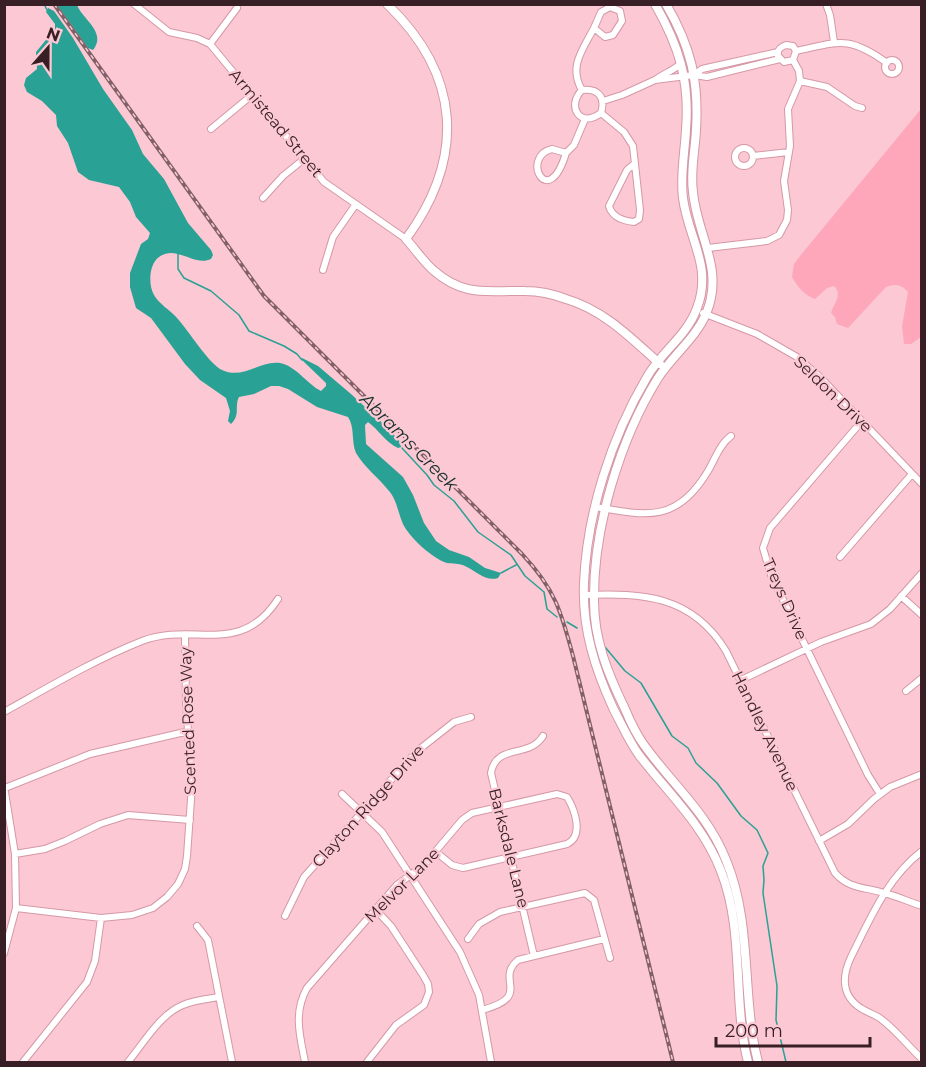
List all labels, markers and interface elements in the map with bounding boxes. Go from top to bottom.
north arrow [18,18,78,78]
text: N [44,23,63,46]
street label: Armistead Street [225,65,327,181]
street label: Seldon Drive [790,352,876,436]
water label: Abrams Creek [355,388,463,496]
street label: Treys Drive [759,555,811,643]
street label: Scented Rose Way [176,646,200,795]
street label: Handley Avenue [728,668,802,794]
street label: Clayton Ridge Drive [308,741,428,871]
street label: Barksdale Lane [485,786,533,910]
street label: Melvor Lane [361,844,443,926]
scale bar [716,1010,870,1048]
text: 200 m [725,1020,783,1042]

